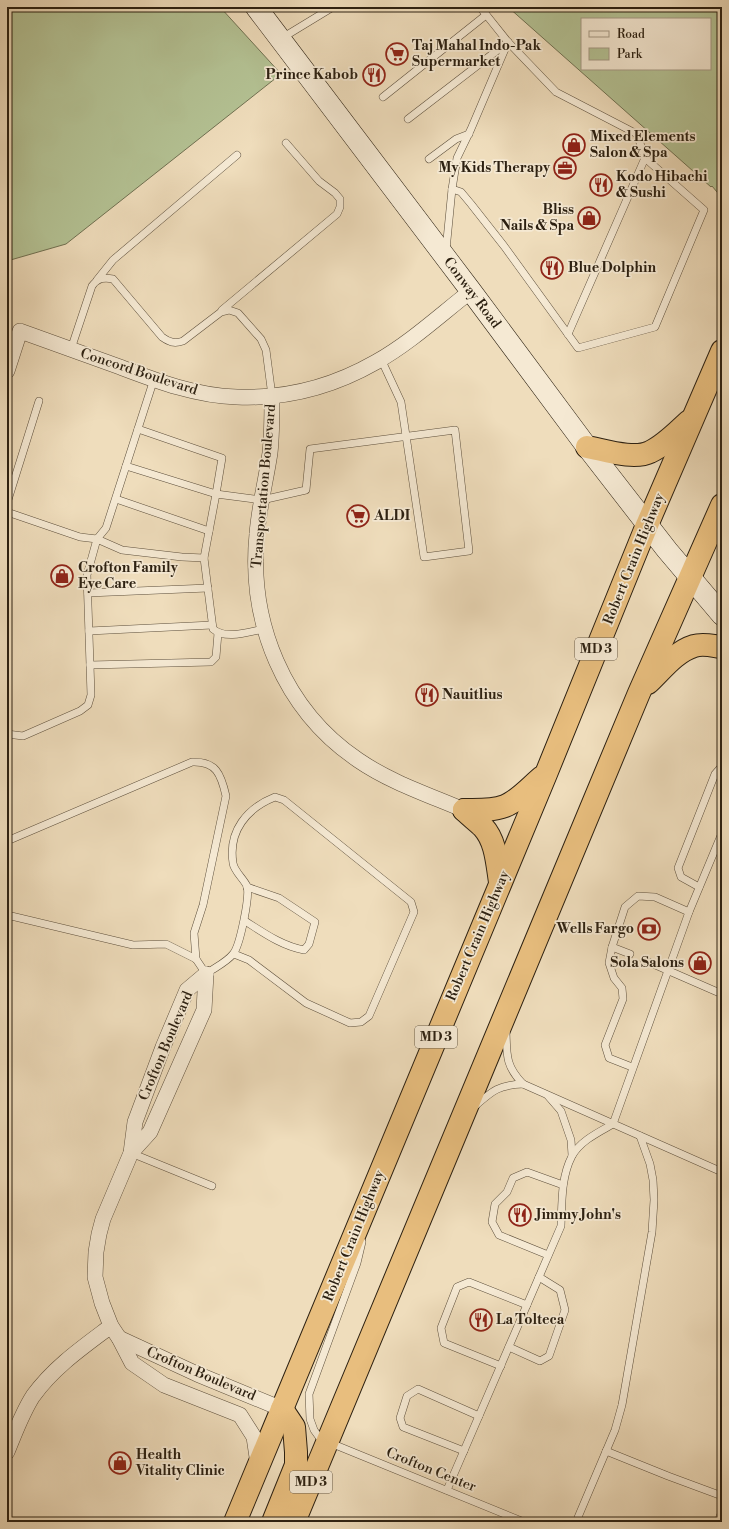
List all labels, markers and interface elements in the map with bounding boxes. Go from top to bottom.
legend [581,18,711,70]
text: Road [617,27,645,42]
place label: Taj Mahal Indo-Pak Supermarket [412,37,541,71]
supermarket icon: Taj Mahal Indo-Pak Supermarket [384,41,410,67]
text: Park [617,47,643,62]
restaurant icon: Prince Kabob [361,62,387,88]
place label: Prince Kabob [265,66,358,84]
place label: Mixed Elements Salon & Spa [590,128,695,162]
shop icon: Mixed Elements Salon & Spa [561,132,587,158]
office icon: My Kids Therapy [552,155,578,181]
place label: My Kids Therapy [438,159,551,177]
place label: Kodo Hibachi & Sushi [616,168,708,202]
restaurant icon: Kodo Hibachi & Sushi [588,172,614,198]
place label: Bliss Nails & Spa [500,201,574,235]
shop icon: Bliss Nails & Spa [576,205,602,231]
street label: Conway Road [439,254,505,332]
restaurant icon: Blue Dolphin [539,255,565,281]
place label: Blue Dolphin [568,259,657,277]
street label: Concord Boulevard [78,345,200,399]
street label: Transportation Boulevard [248,403,280,569]
street label: Robert Crain Highway [599,490,669,627]
supermarket icon: ALDI [345,503,371,529]
place label: ALDI [373,507,411,525]
place label: Crofton Family Eye Care [78,559,179,593]
shop icon: Crofton Family Eye Care [49,563,75,589]
road number: MD 3 [575,638,617,660]
restaurant icon: Nauitlius [414,682,440,708]
place label: Nauitlius [442,686,502,704]
street label: Robert Crain Highway [442,868,514,1004]
bank icon: Wells Fargo [636,916,662,942]
place label: Wells Fargo [556,920,634,938]
shop icon: Sola Salons [687,950,713,976]
place label: Sola Salons [610,954,684,972]
street label: Crofton Boulevard [135,988,197,1104]
road number: MD 3 [415,1026,457,1048]
street label: Robert Crain Highway [319,1167,389,1304]
restaurant icon: Jimmy John's [507,1202,533,1228]
place label: Jimmy John's [534,1206,621,1224]
restaurant icon: La Tolteca [468,1307,494,1333]
place label: La Tolteca [496,1311,565,1329]
street label: Crofton Boulevard [143,1343,259,1405]
street label: Crofton Center [383,1444,479,1496]
place label: Health Vitality Clinic [135,1446,225,1480]
shop icon: Health Vitality Clinic [107,1450,133,1476]
road number: MD 3 [290,1471,332,1493]

